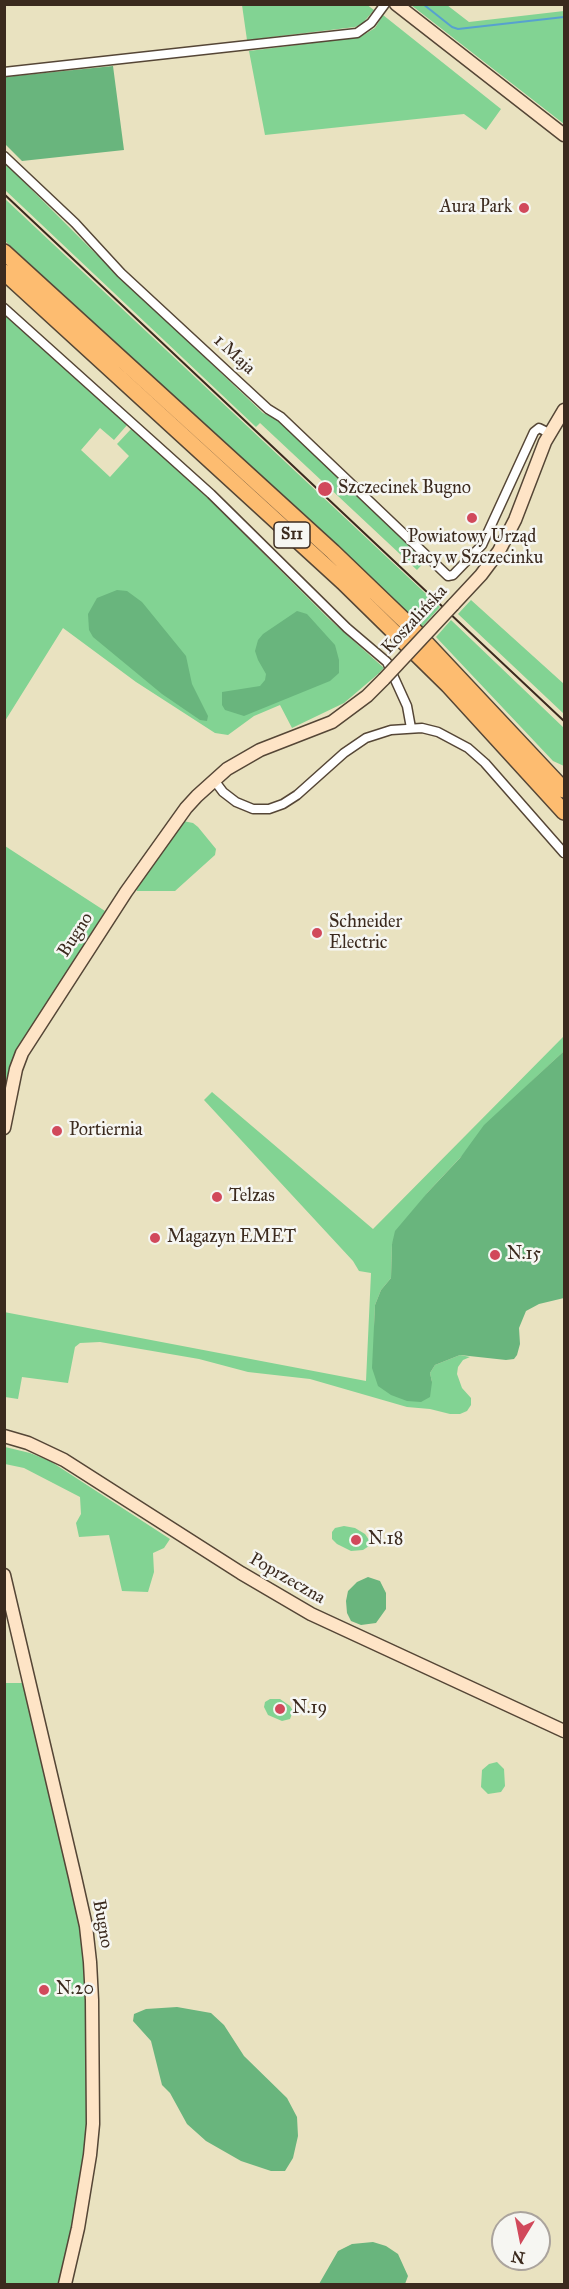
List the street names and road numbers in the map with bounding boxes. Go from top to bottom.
street label: 1 Maja [209,330,259,380]
road number: S11 [274,522,310,548]
street label: Koszalińska [378,581,452,659]
street label: Bugno [54,909,98,961]
street label: Poprzeczna [245,1549,329,1609]
street label: Bugno [87,1898,117,1950]

